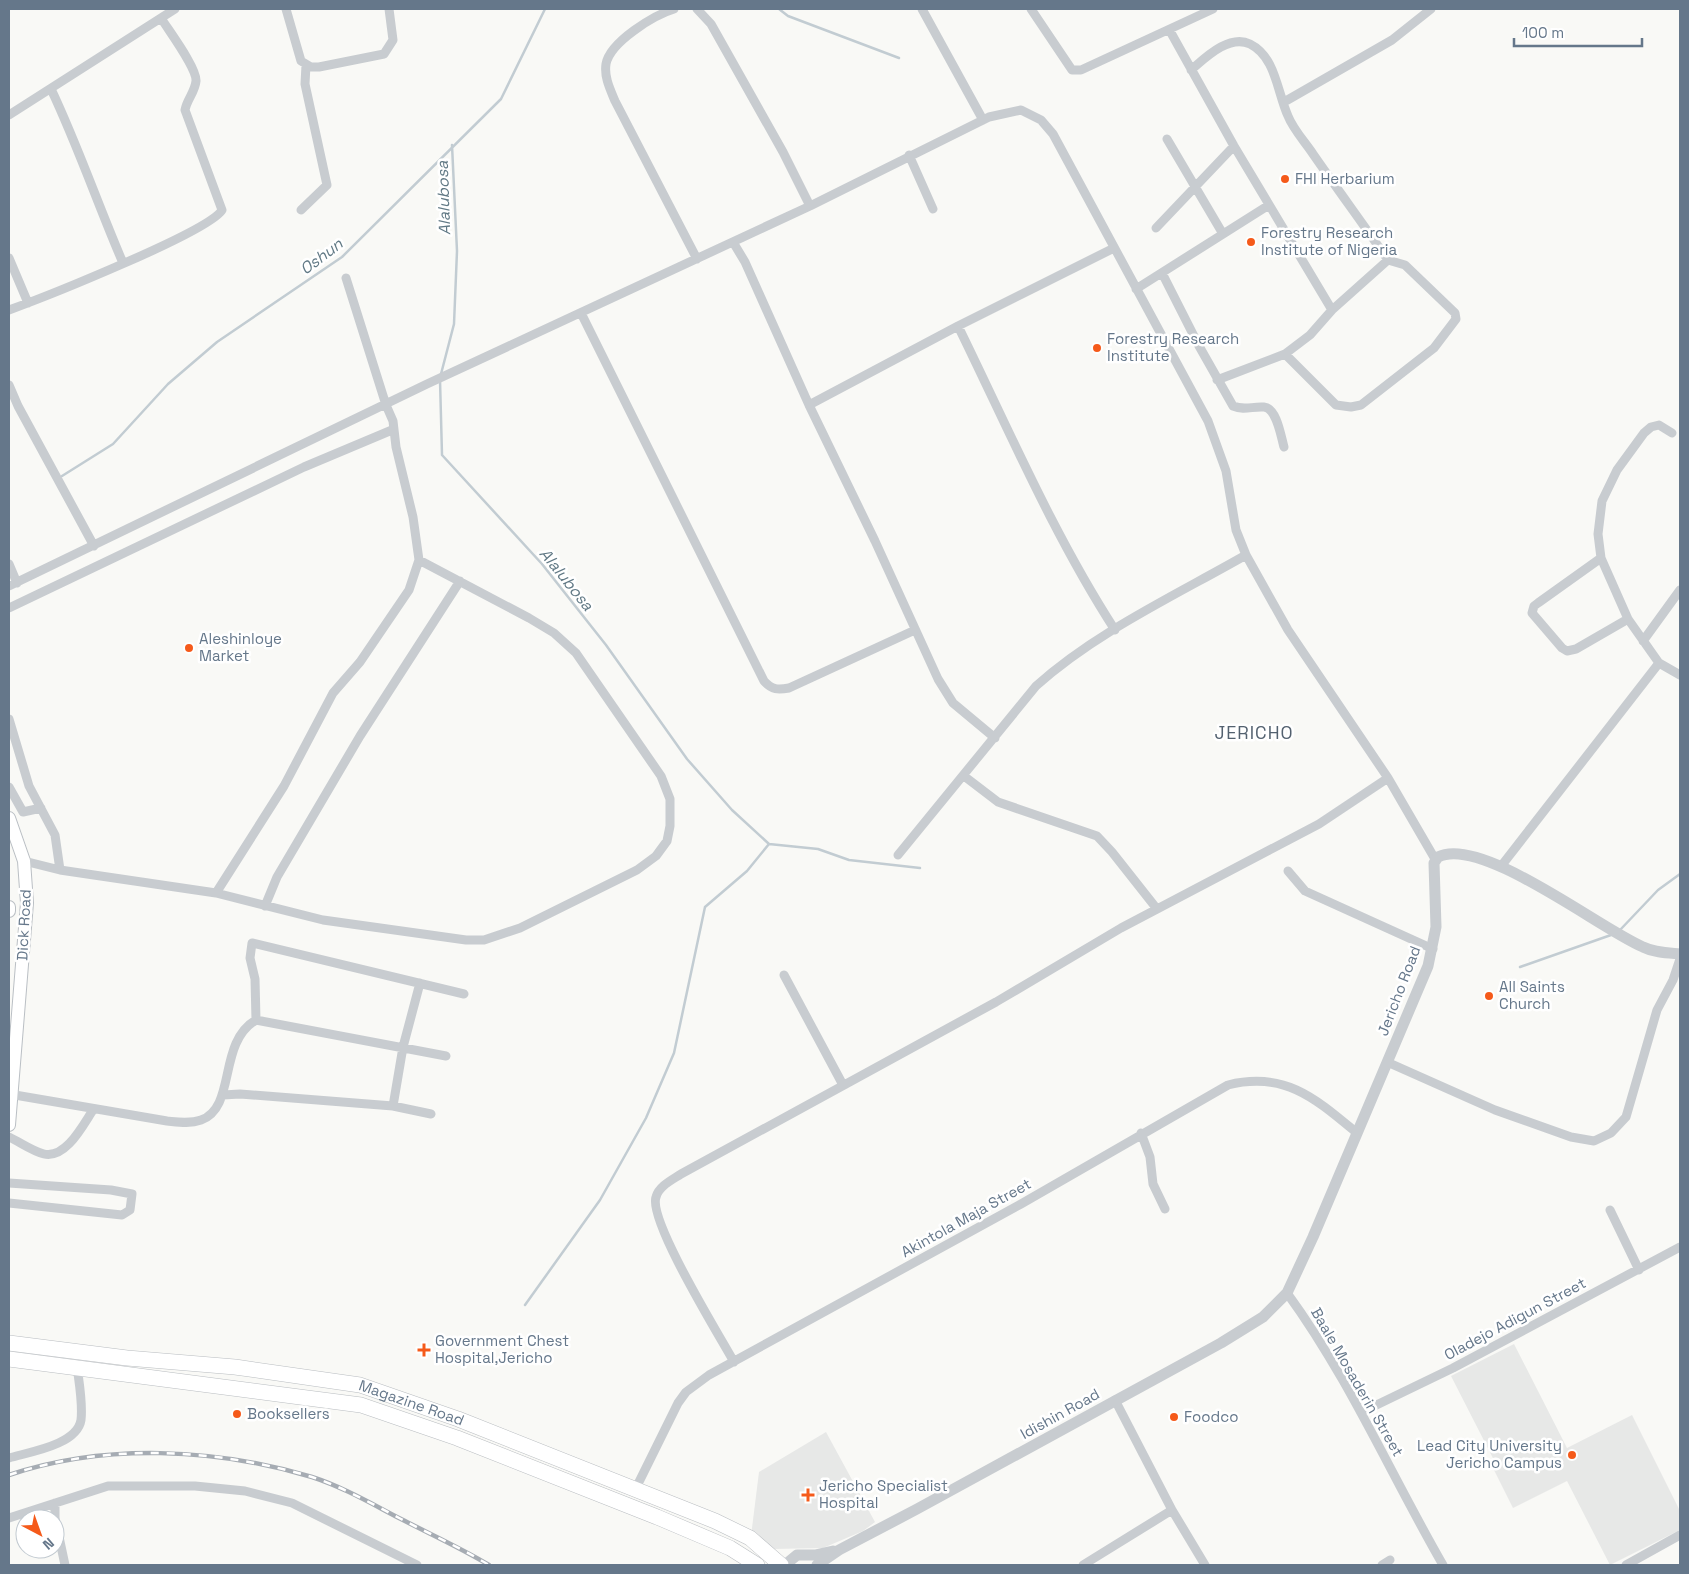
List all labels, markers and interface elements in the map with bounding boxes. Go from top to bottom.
scale bar [1514,15,1642,47]
text: 100 m [1522,23,1564,42]
water label: Alalubosa [432,160,455,236]
place label: FHI Herbarium [1295,169,1395,188]
marker: FHI Herbarium [1279,173,1291,185]
place label: Forestry Research Institute of Nigeria [1261,223,1398,259]
water label: Oshun [296,233,348,279]
marker: Forestry Research Institute of Nigeria [1245,236,1257,248]
place label: Forestry Research Institute [1107,329,1239,365]
marker: Forestry Research Institute [1091,342,1103,354]
water label: Alalubosa [535,544,599,616]
place label: Aleshinloye Market [199,629,282,665]
marker: Aleshinloye Market [183,642,195,654]
district label: JERICHO [1215,721,1293,744]
street label: Dick Road [12,889,35,961]
street label: Jericho Road [1373,943,1424,1038]
place label: All Saints Church [1499,977,1565,1013]
marker: All Saints Church [1483,990,1495,1002]
street label: Akintola Maja Street [897,1174,1034,1261]
street label: Oladejo Adigun Street [1441,1273,1589,1364]
street label: Baale Mosaderin Street [1307,1304,1408,1460]
place label: Government Chest Hospital,Jericho [435,1331,569,1367]
marker: Government Chest Hospital,Jericho [417,1343,431,1357]
street label: Magazine Road [356,1375,467,1429]
street label: Idishin Road [1017,1384,1103,1443]
place label: Booksellers [247,1404,330,1423]
place label: Foodco [1184,1407,1238,1426]
marker: Booksellers [231,1408,243,1420]
marker: Foodco [1168,1411,1180,1423]
place label: Lead City University Jericho Campus [1417,1436,1562,1472]
marker: Lead City University Jericho Campus [1566,1449,1578,1461]
place label: Jericho Specialist Hospital [819,1476,948,1512]
marker: Jericho Specialist Hospital [801,1488,815,1502]
north arrow [15,1509,65,1559]
text: N [39,1534,58,1554]

